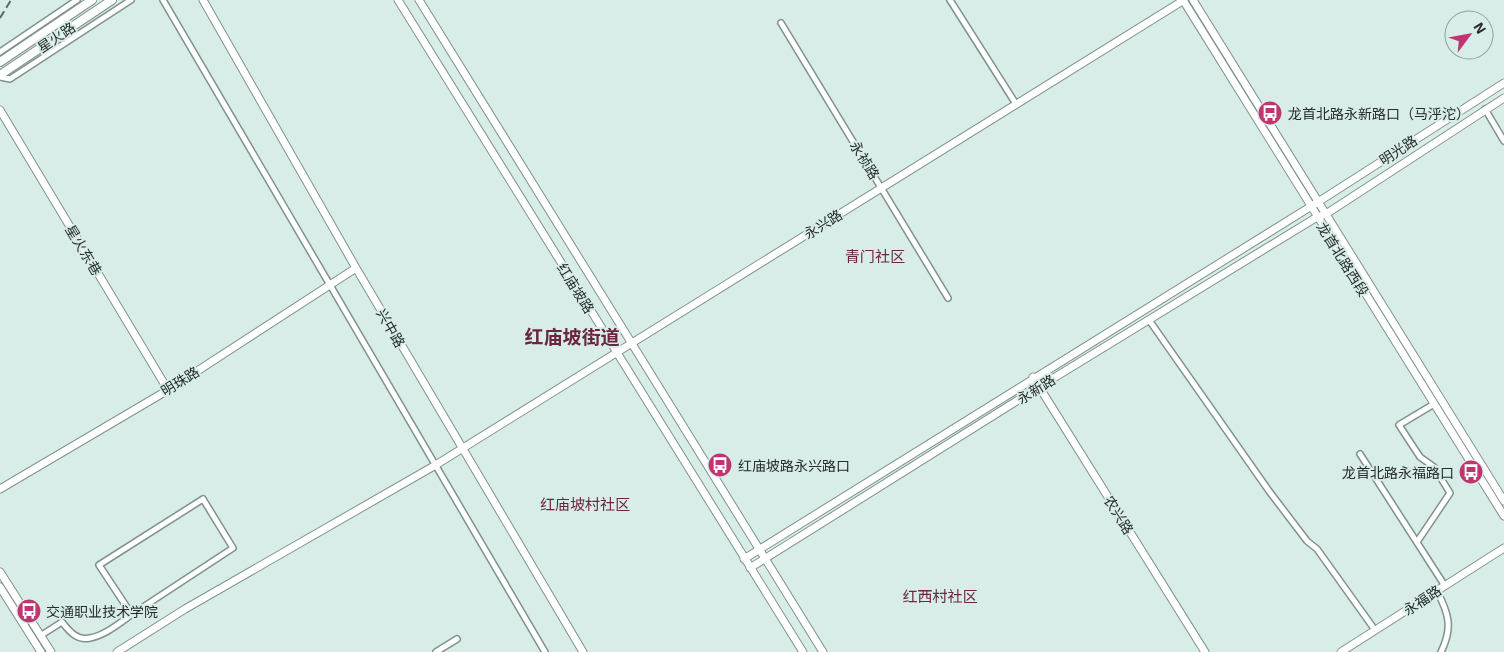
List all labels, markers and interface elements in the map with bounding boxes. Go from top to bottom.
north arrow [1444,10,1494,60]
street label: 星火路 [34,18,78,56]
text: N [1471,19,1490,37]
bus stop icon: 龙首北路永新路口（马泘沱） [1257,100,1283,126]
place label: 龙首北路永新路口（马泘沱） [1288,105,1470,122]
street label: 明光路 [1376,131,1420,169]
street label: 永祯路 [847,138,883,182]
street label: 永兴路 [801,206,845,242]
street label: 龙首北路西段 [1314,219,1372,299]
street label: 星火东巷 [62,222,106,278]
district label: 青门社区 [845,247,905,265]
street label: 红庙坡路 [554,260,598,316]
street label: 兴中路 [373,306,409,350]
district label: 红庙坡街道 [524,325,620,348]
street label: 明珠路 [158,363,202,399]
street label: 永新路 [1014,371,1058,407]
bus stop icon: 红庙坡路永兴路口 [707,452,733,478]
place label: 红庙坡路永兴路口 [738,457,850,474]
bus stop icon: 龙首北路永福路口 [1458,459,1484,485]
place label: 龙首北路永福路口 [1342,464,1454,481]
street label: 农兴路 [1101,493,1137,537]
district label: 红庙坡村社区 [540,495,630,513]
street label: 永福路 [1400,581,1444,619]
district label: 红西村社区 [902,587,978,605]
bus stop icon: 交通职业技术学院 [16,598,42,624]
place label: 交通职业技术学院 [46,603,158,620]

